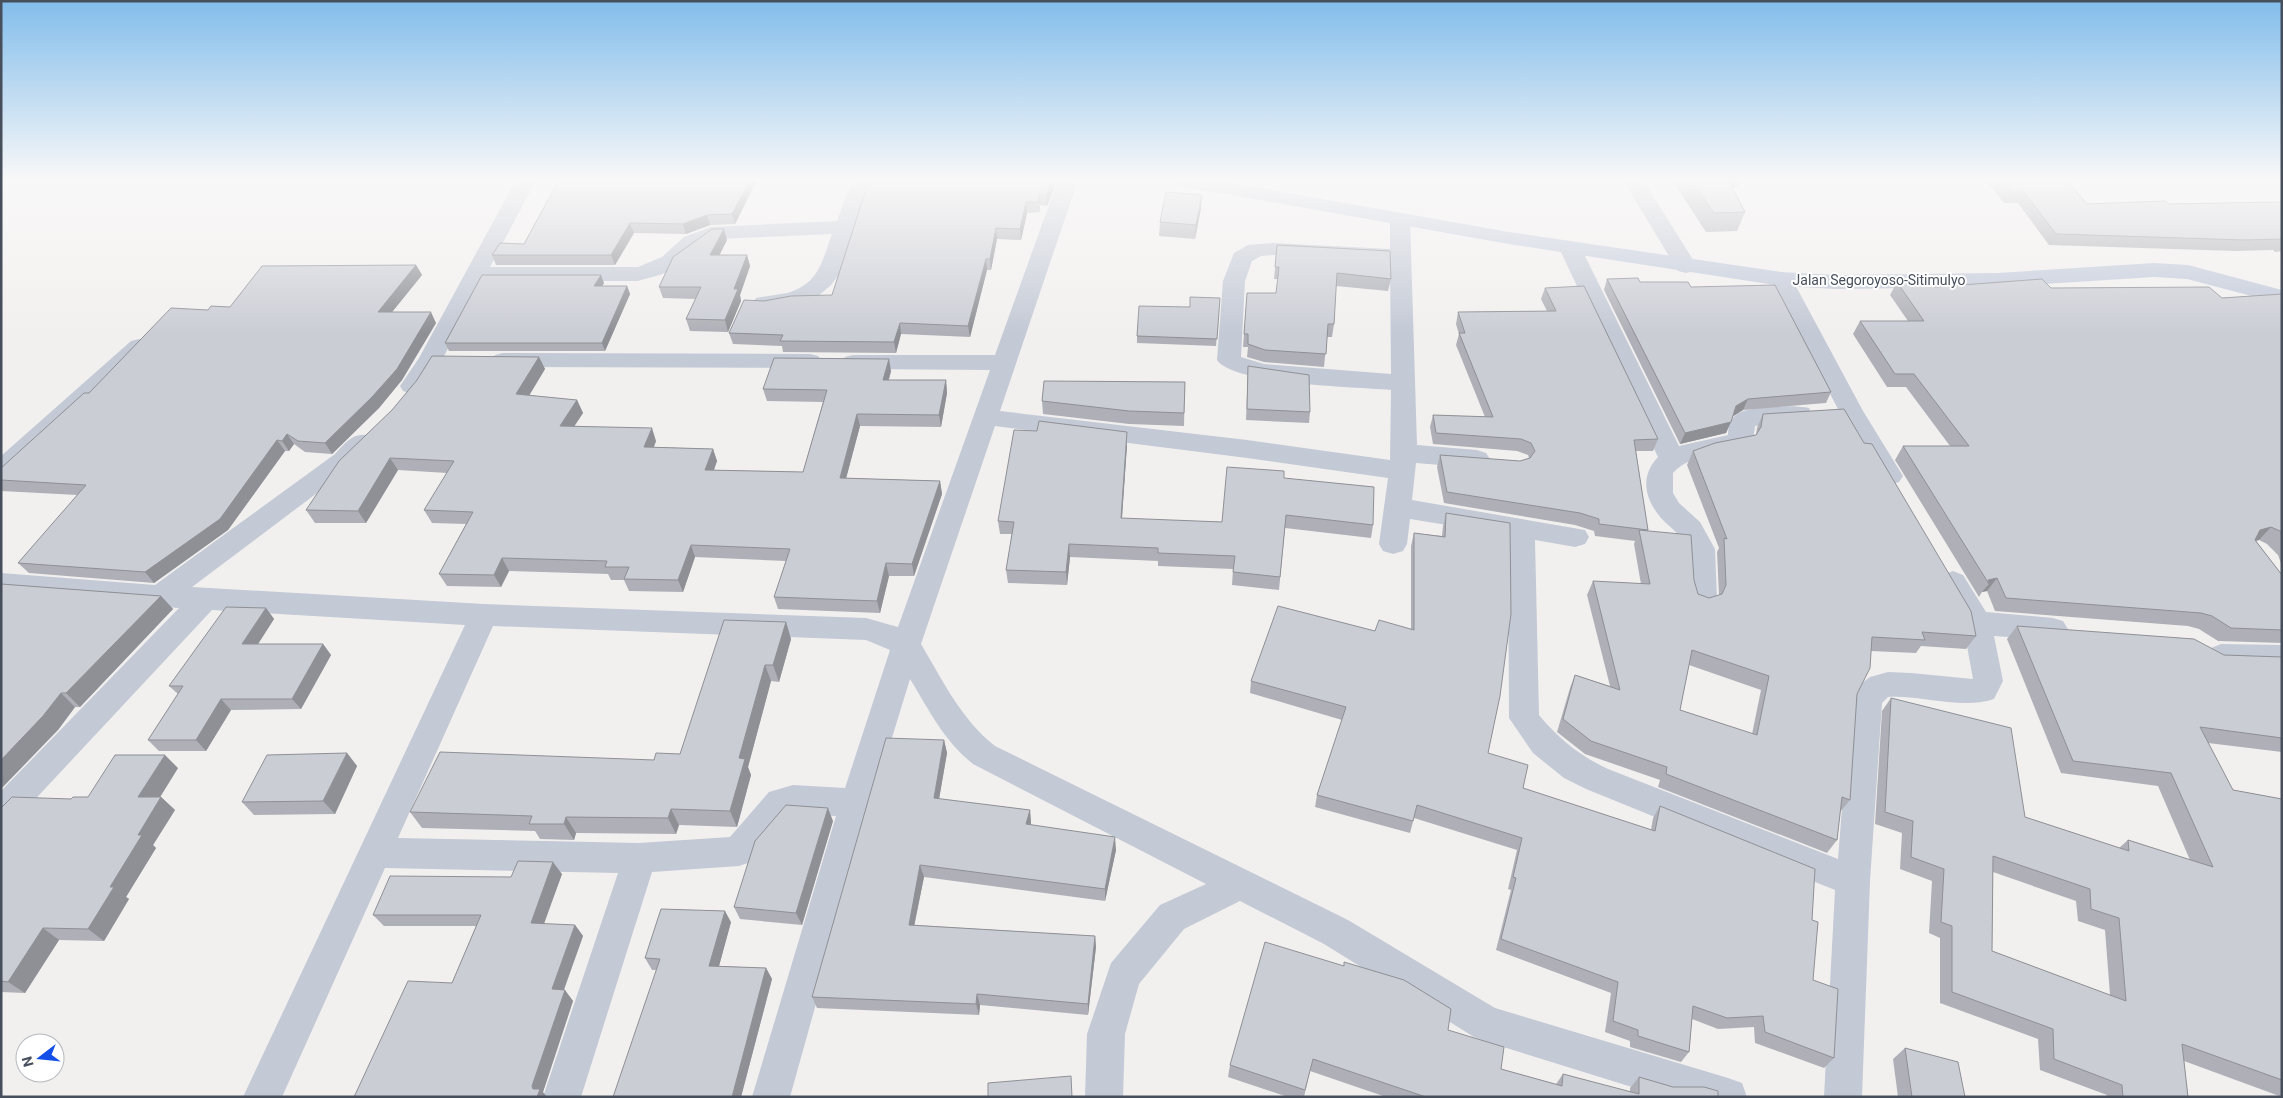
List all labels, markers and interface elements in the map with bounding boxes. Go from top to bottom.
street label: Jalan Segoroyoso-Sitimulyo [1793,272,1965,288]
north arrow [15,1033,65,1083]
text: N [18,1055,37,1069]

